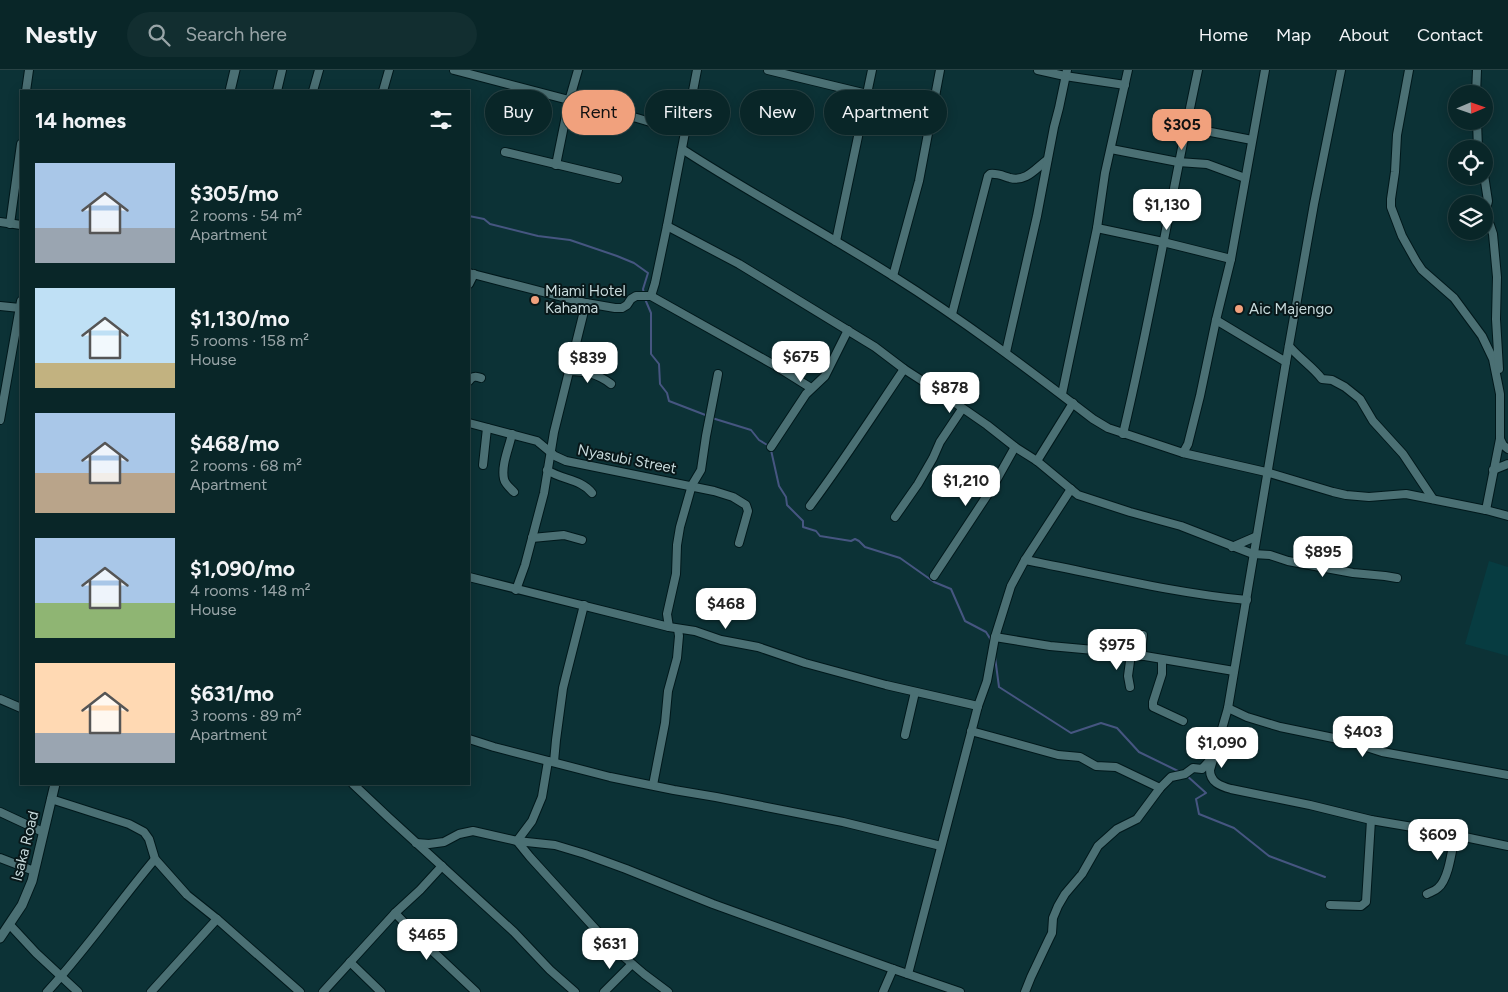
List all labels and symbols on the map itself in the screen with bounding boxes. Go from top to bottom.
north arrow [1448,85,1492,130]
pin: $305 [1152,108,1212,151]
pin: $1,130 [1126,189,1208,231]
place label: Miami Hotel Kahama [545,282,626,317]
marker: Miami Hotel Kahama [529,294,541,306]
place label: Aic Majengo [1249,300,1333,318]
marker: Aic Majengo [1233,303,1245,315]
pin: $675 [771,340,831,383]
pin: $839 [558,342,618,384]
pin: $878 [920,372,980,414]
street label: Nyasubi Street [576,441,678,477]
pin: $1,210 [925,464,1007,507]
pin: $895 [1293,536,1353,578]
pin: $468 [696,588,756,630]
pin: $975 [1087,628,1147,671]
pin: $403 [1333,716,1393,758]
pin: $1,090 [1181,726,1263,769]
street label: Isaka Road [8,809,42,883]
pin: $609 [1408,818,1468,861]
pin: $465 [397,918,457,961]
pin: $631 [580,928,640,970]

